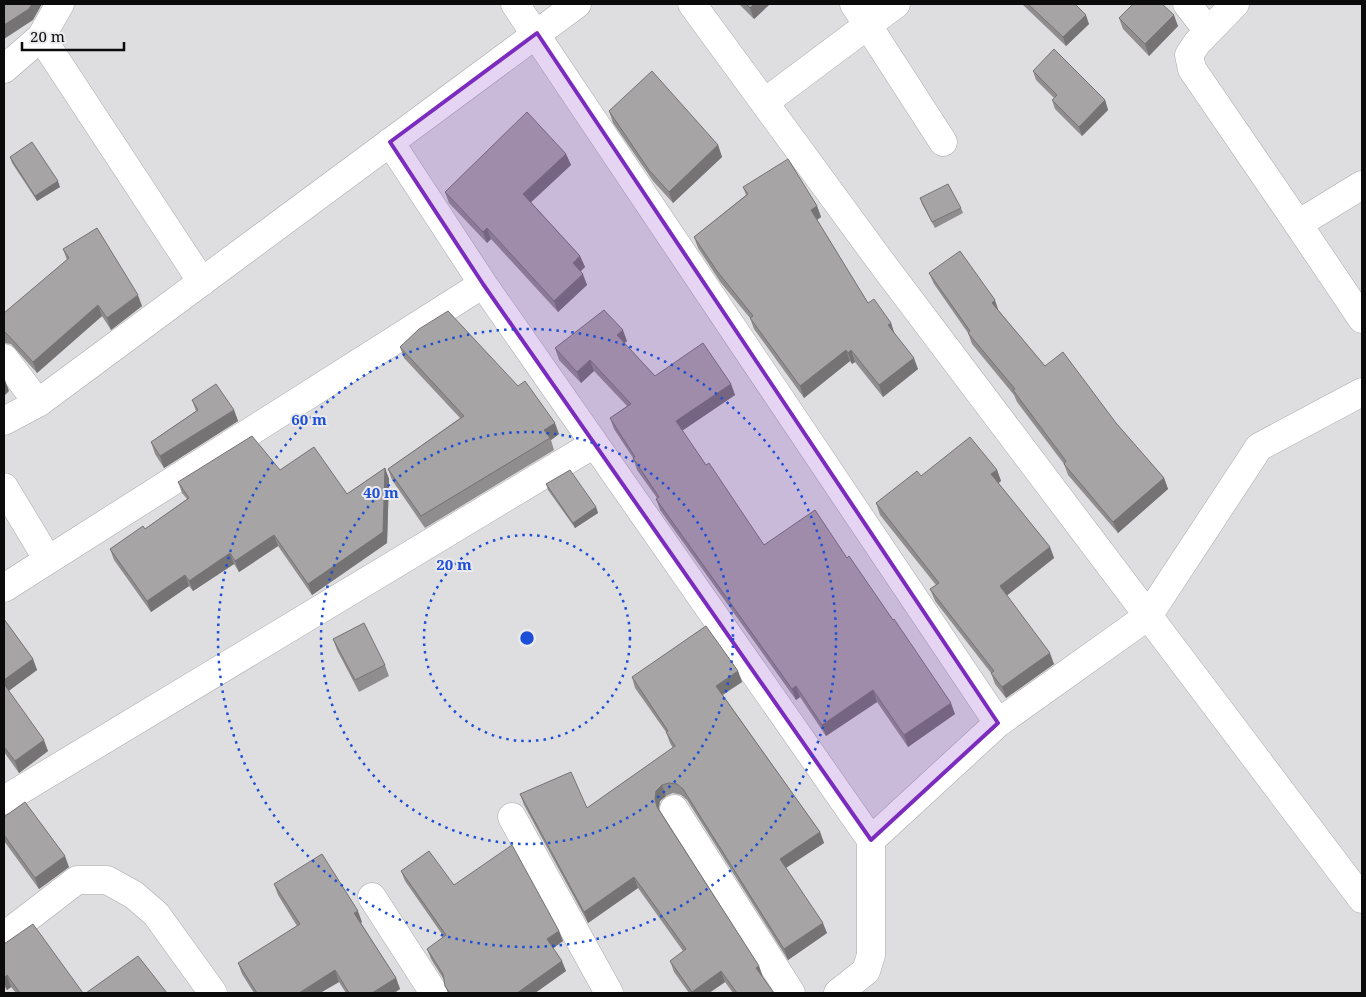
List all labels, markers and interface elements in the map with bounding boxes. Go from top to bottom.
scale bar [22,20,125,52]
text: 20 m [30,26,65,46]
text: 60 m [291,409,327,429]
text: 40 m [363,482,399,502]
text: 20 m [436,554,472,574]
centre of rings [518,629,536,647]

